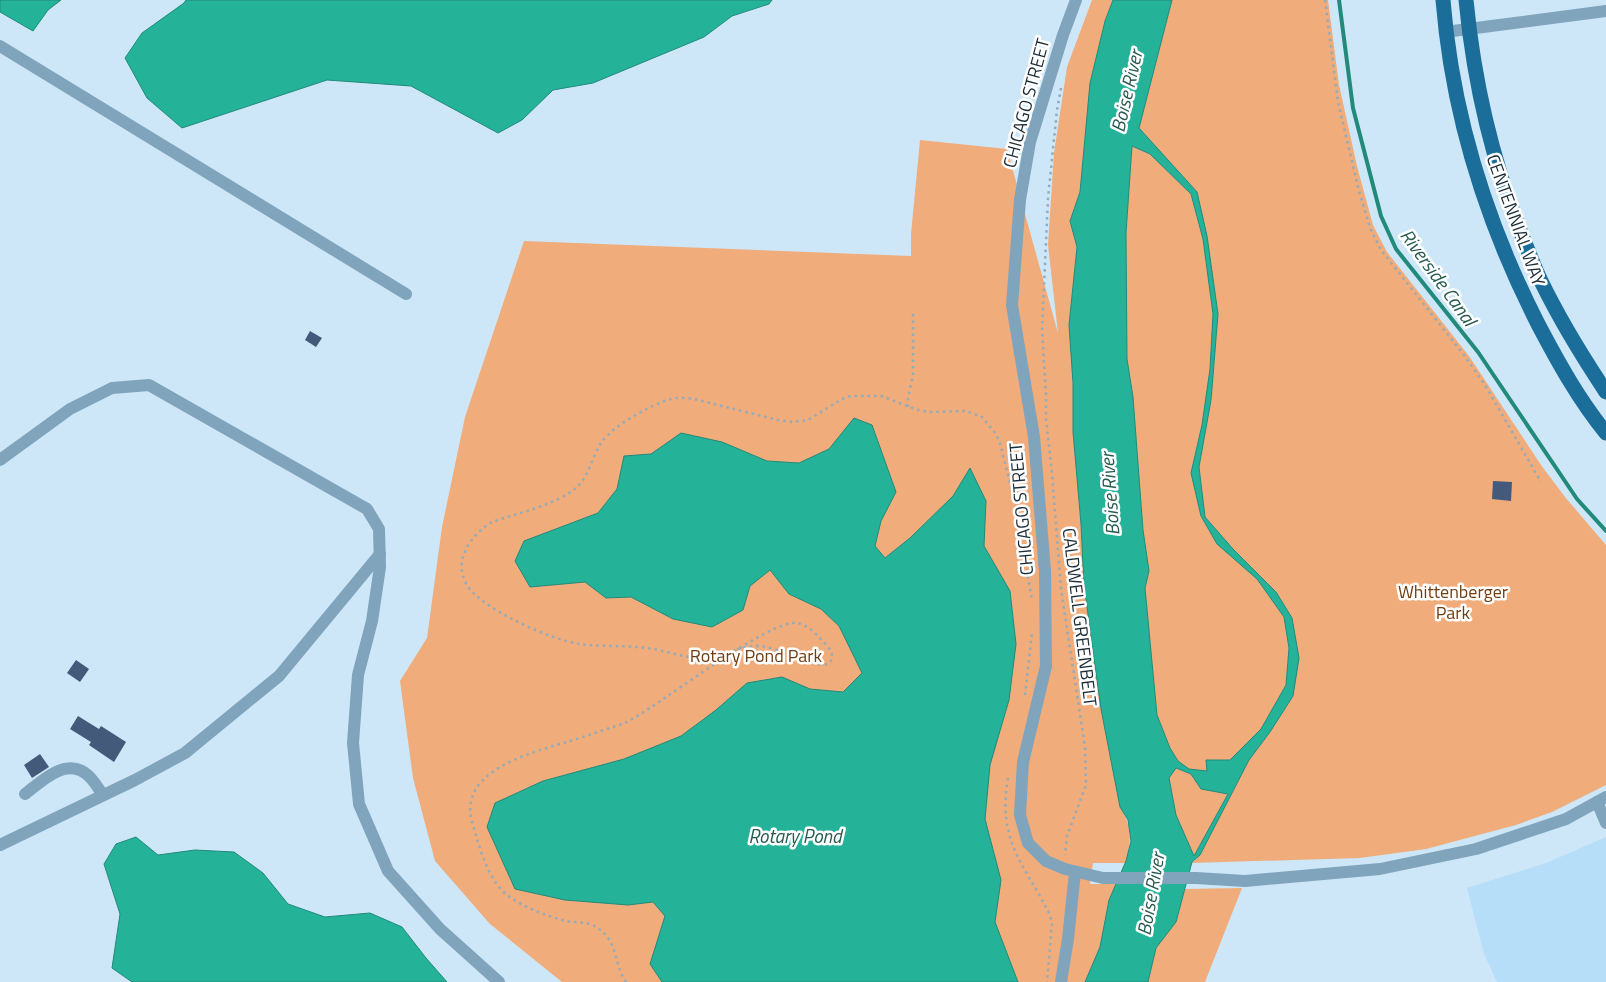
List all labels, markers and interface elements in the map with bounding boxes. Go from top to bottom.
street label: CHICAGO STREET [996,35,1056,171]
water label: Boise River [1103,45,1150,135]
street label: CENTENNIAL WAY [1480,150,1552,290]
water label: Riverside Canal [1394,222,1485,333]
street label: CHICAGO STREET [1002,441,1040,577]
water label: Boise River [1091,450,1126,536]
street label: CALDWELL GREENBELT [1056,526,1104,708]
park label: Whittenberger Park [1398,578,1508,626]
park label: Rotary Pond Park [690,642,823,669]
water label: Rotary Pond [748,821,844,850]
water label: Boise River [1128,849,1172,937]

